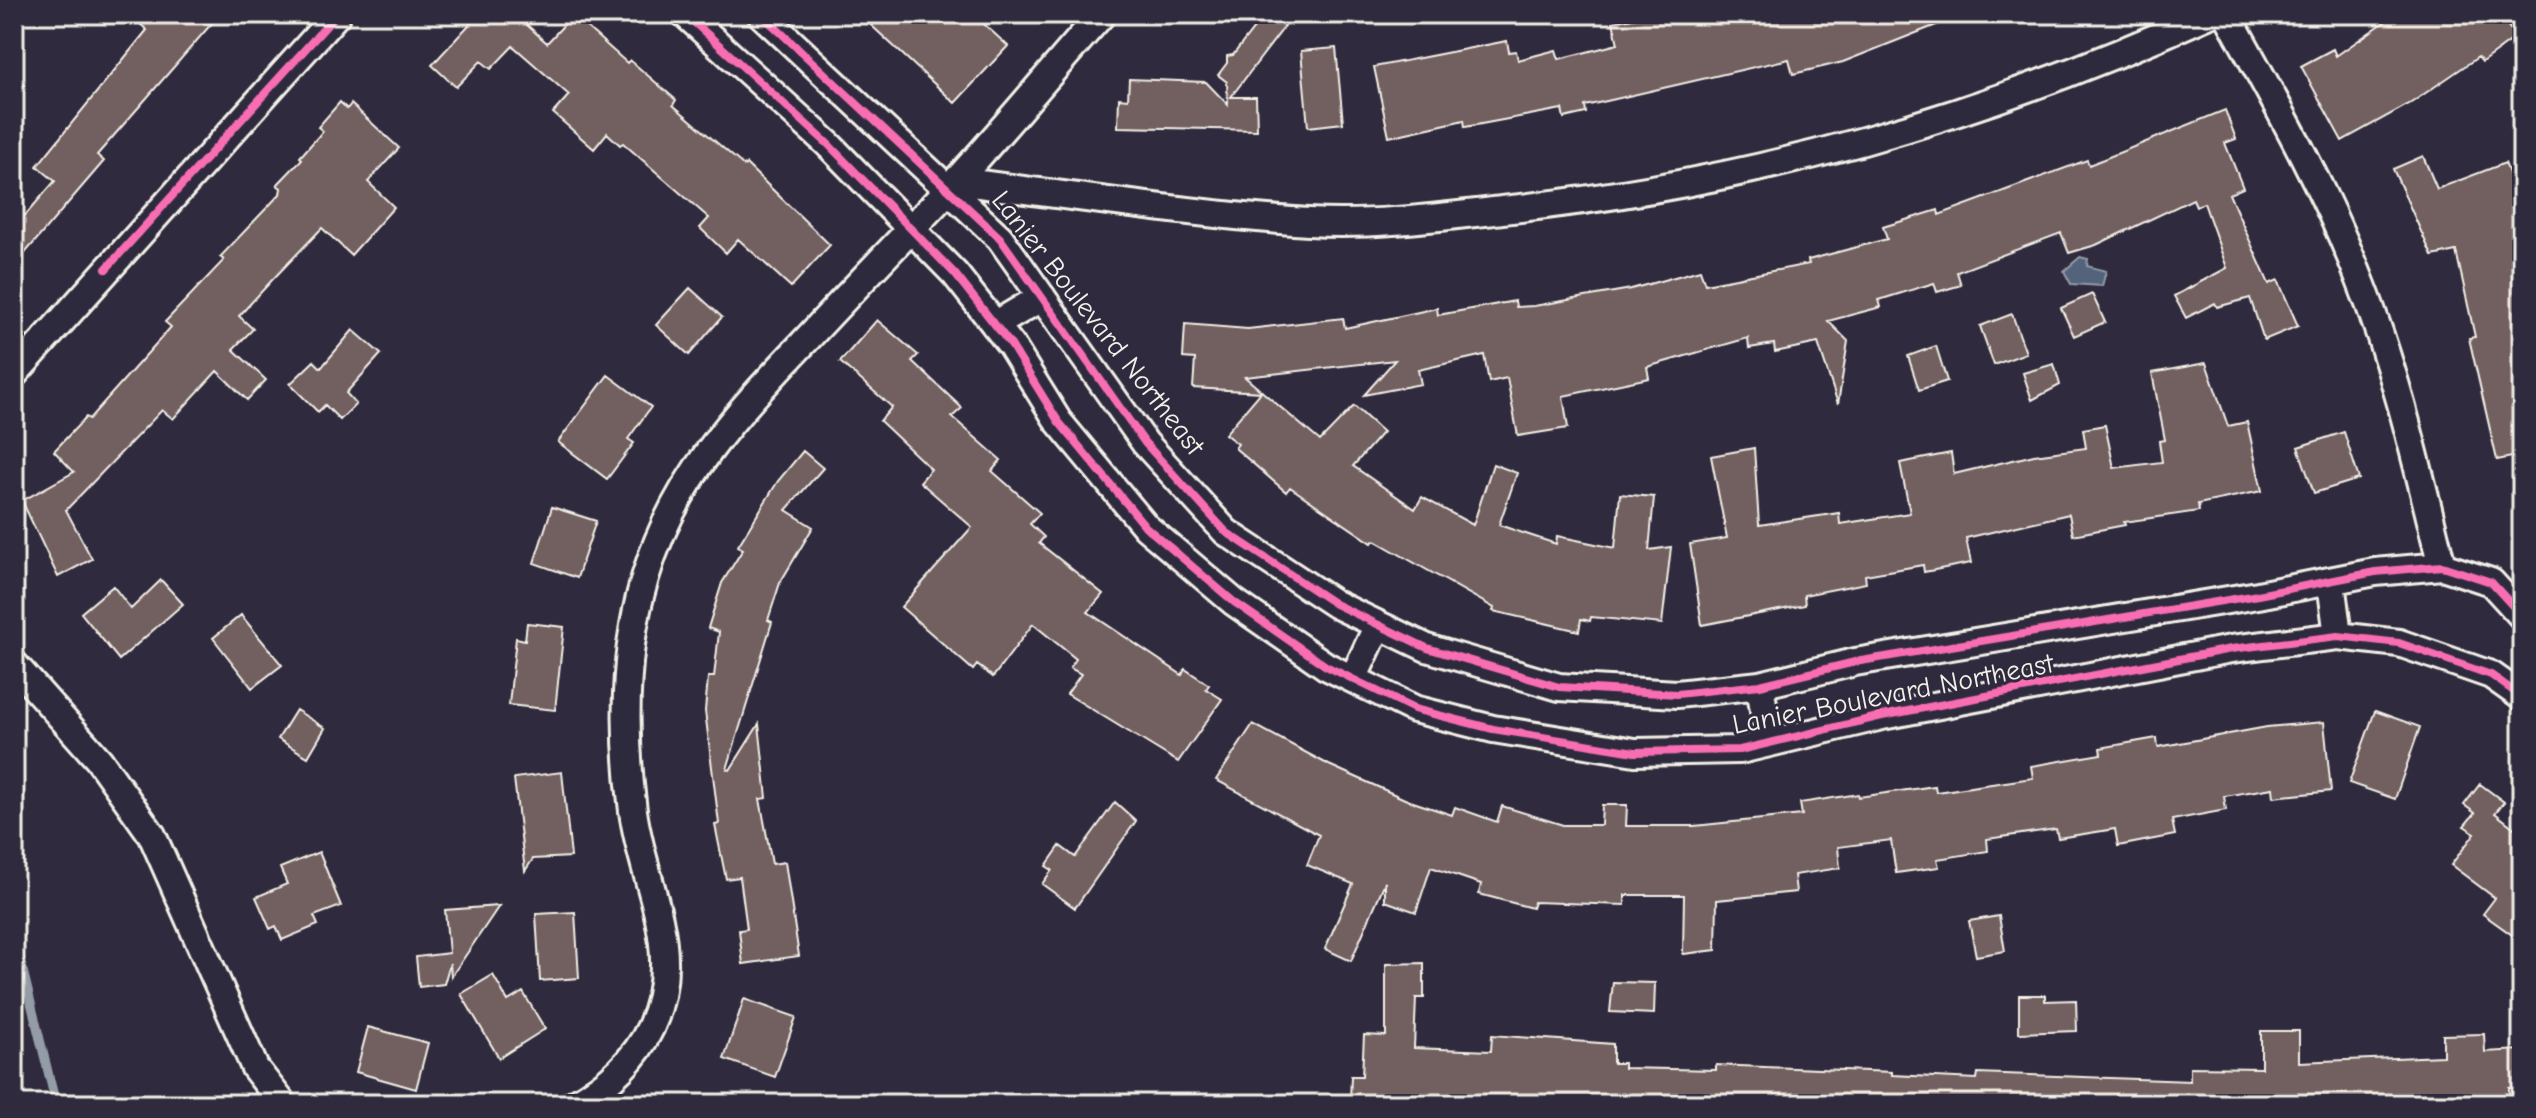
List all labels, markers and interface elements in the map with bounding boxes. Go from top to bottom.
street label: Lanier Boulevard Northeast [985,185,1212,462]
street label: Lanier Boulevard Northeast [1730,647,2057,741]

